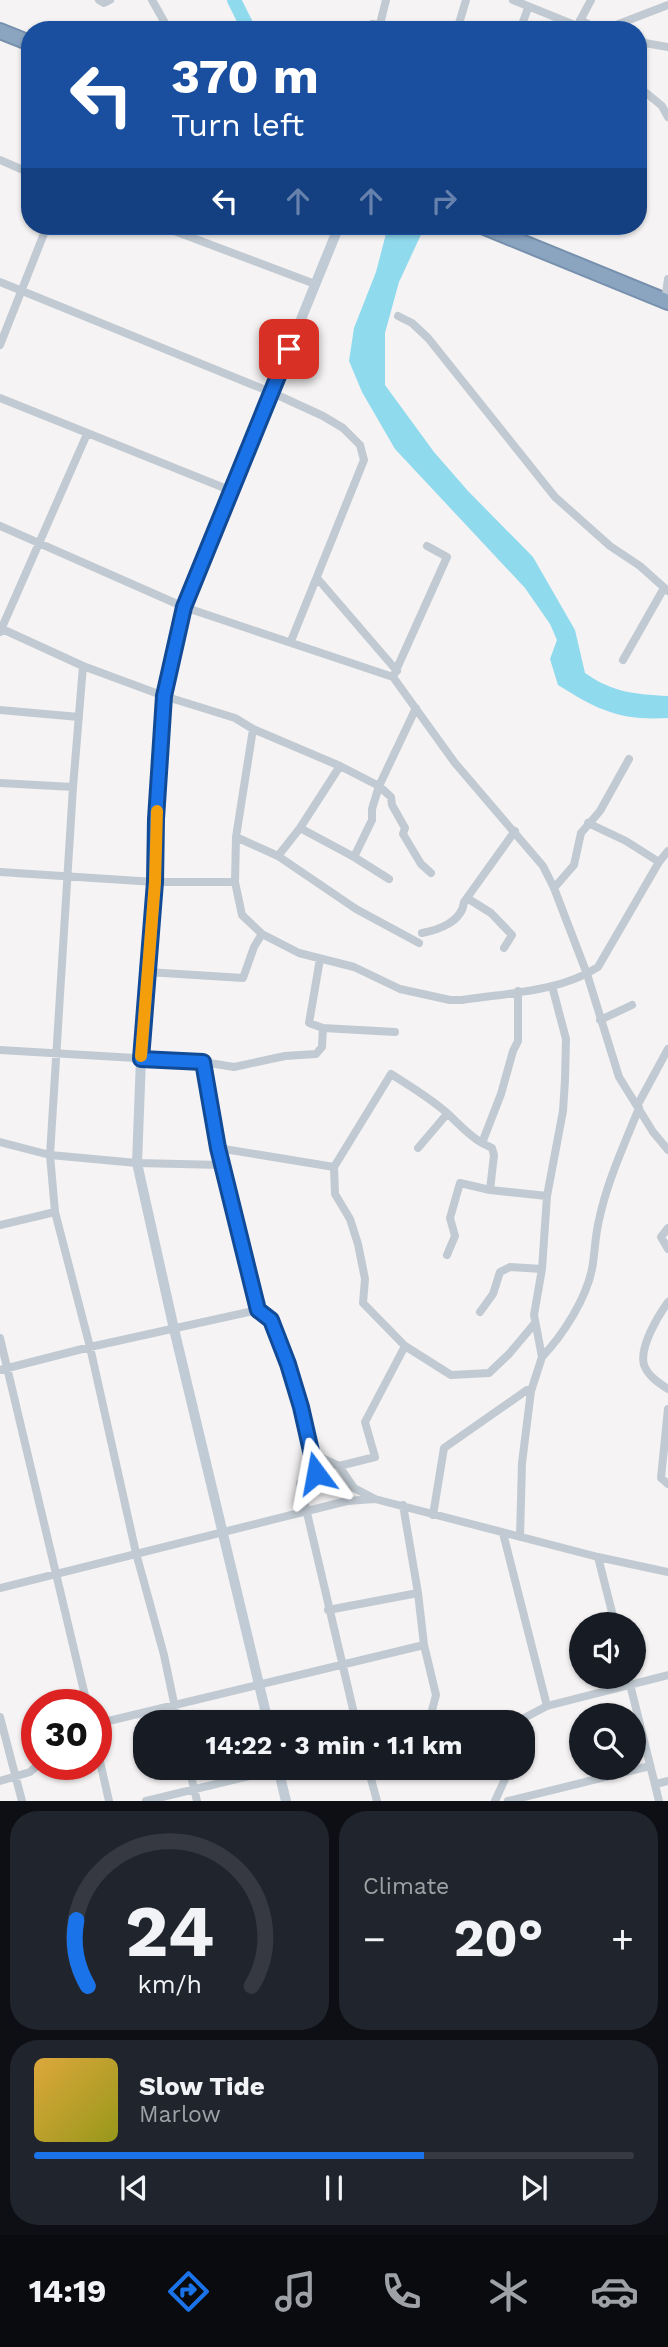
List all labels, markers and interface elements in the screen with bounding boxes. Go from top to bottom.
text: 370 m [171,47,319,105]
icon: left [56,49,147,140]
text: Turn left [171,106,304,144]
icon: left [206,182,244,220]
icon: ahead [279,182,317,220]
icon: ahead [352,182,390,220]
icon: right [425,182,463,220]
pin [259,319,319,379]
icon: arrive [270,330,308,368]
position arrow [279,1436,353,1510]
map controls [569,1612,646,1780]
button: sound [569,1612,646,1689]
speed limit sign: 30 [21,1689,112,1780]
button: search [569,1703,646,1780]
text: 14:22 · 3 min · 1.1 km [205,1730,463,1760]
text: Climate [363,1873,449,1900]
text: 24 [125,1889,214,1975]
text: 20° [453,1908,544,1969]
text: − [363,1917,386,1961]
text: + [611,1917,634,1961]
text: km/h [137,1970,202,1999]
text: Slow Tide [139,2071,265,2101]
text: Marlow [139,2101,221,2128]
icon: previous [115,2169,153,2207]
icon: pause [315,2169,353,2207]
icon: next [515,2169,553,2207]
icon: directions [164,2267,213,2316]
icon: music [271,2267,320,2316]
icon: phone [377,2267,426,2316]
icon: climate [484,2267,533,2316]
icon: car [590,2267,639,2316]
text: 14:19 [29,2272,106,2310]

